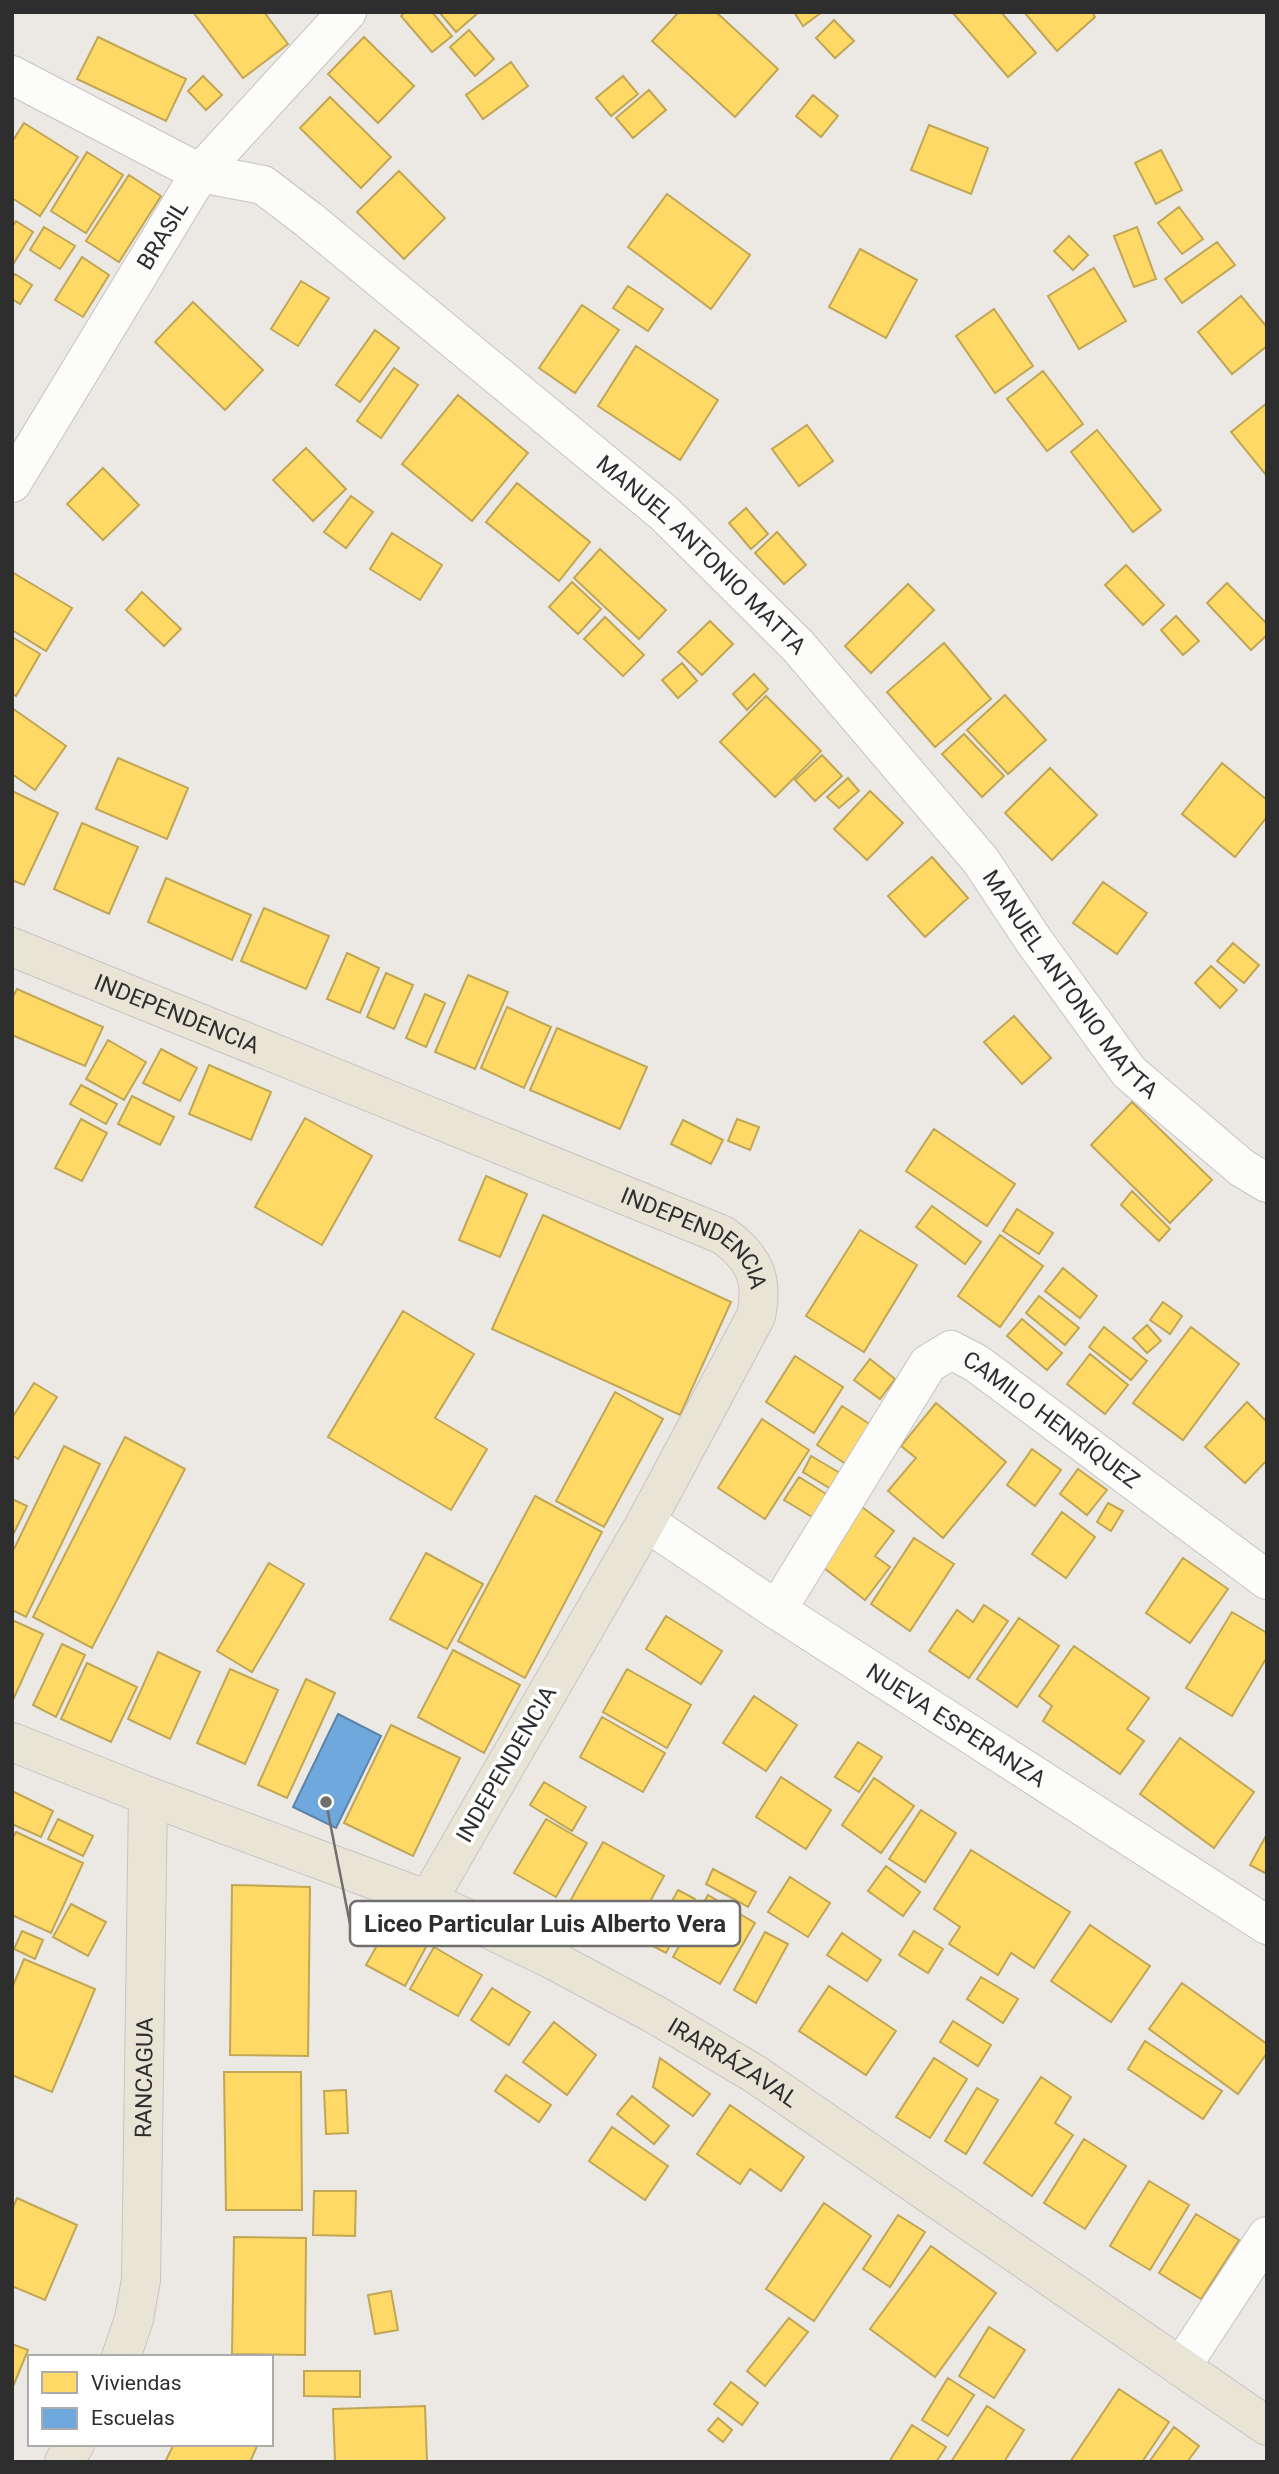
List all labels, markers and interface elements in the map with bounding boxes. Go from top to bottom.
street label: BRASIL [132,196,194,275]
street label: MANUEL ANTONIO MATTA [591,450,811,660]
street label: MANUEL ANTONIO MATTA [977,865,1163,1105]
street label: INDEPENDENCIA [90,969,263,1060]
street label: INDEPENDENCIA [617,1182,772,1291]
street label: CAMILO HENRÍQUEZ [958,1346,1145,1494]
street label: NUEVA ESPERANZA [861,1658,1051,1793]
street label: INDEPENDENCIA [451,1681,562,1847]
callout: Liceo Particular Luis Alberto Vera [350,1901,740,1946]
text: Liceo Particular Luis Alberto Vera [364,1910,726,1938]
street label: IRARRÁZAVAL [663,2012,803,2113]
street label: RANCAGUA [130,2017,159,2138]
legend [28,2355,273,2446]
text: Viviendas [91,2371,182,2395]
text: Escuelas [91,2406,175,2430]

